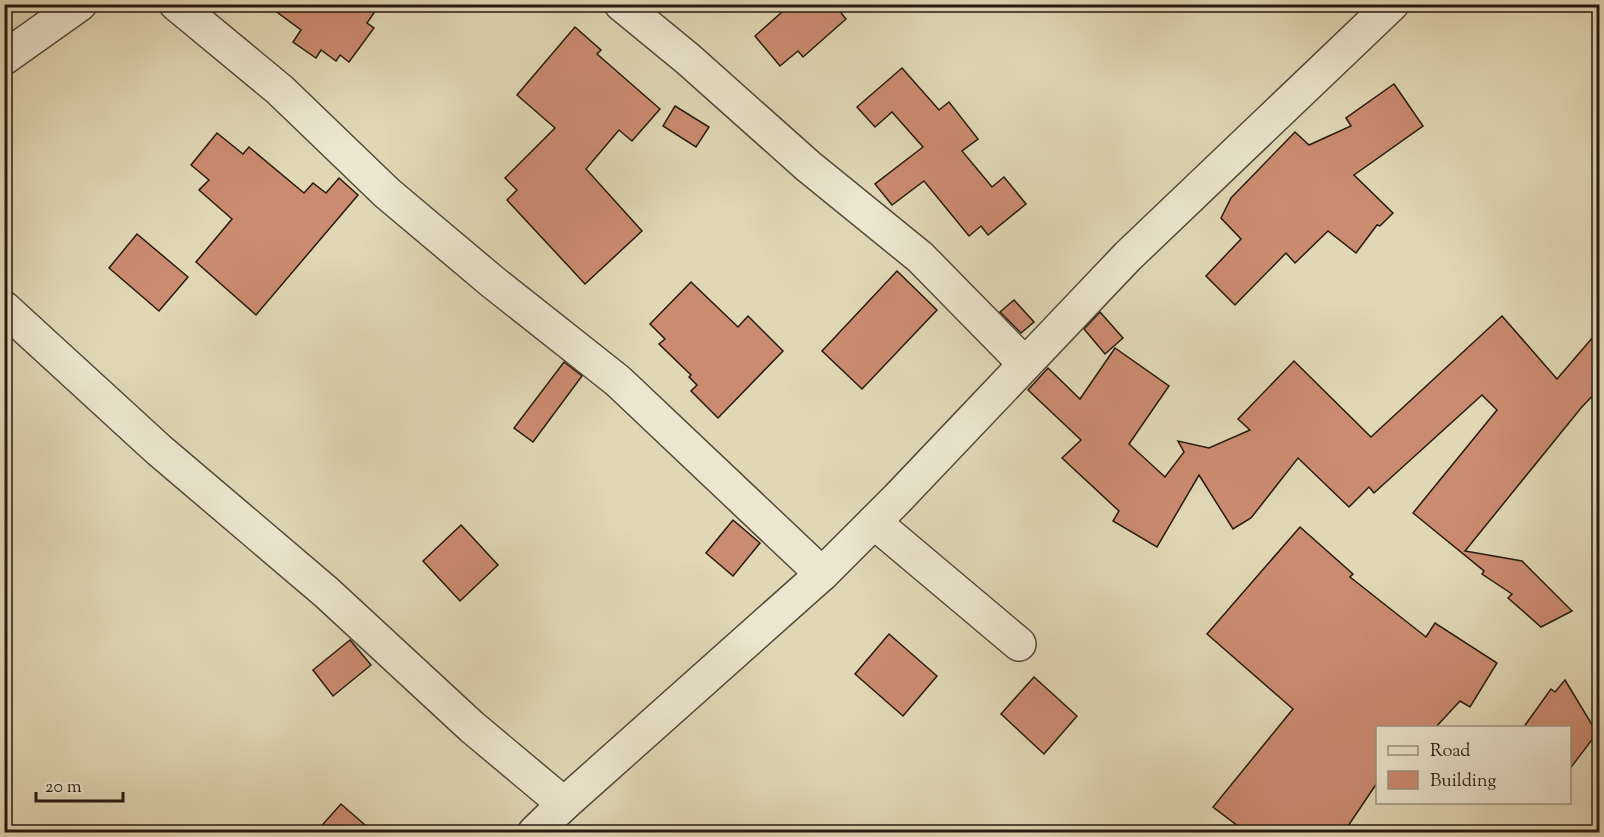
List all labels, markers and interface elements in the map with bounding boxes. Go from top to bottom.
legend [1376,726,1571,804]
text: Road [1430,739,1470,765]
scale bar [36,765,123,803]
text: Building [1430,769,1496,795]
text: 20 m [45,775,82,801]

